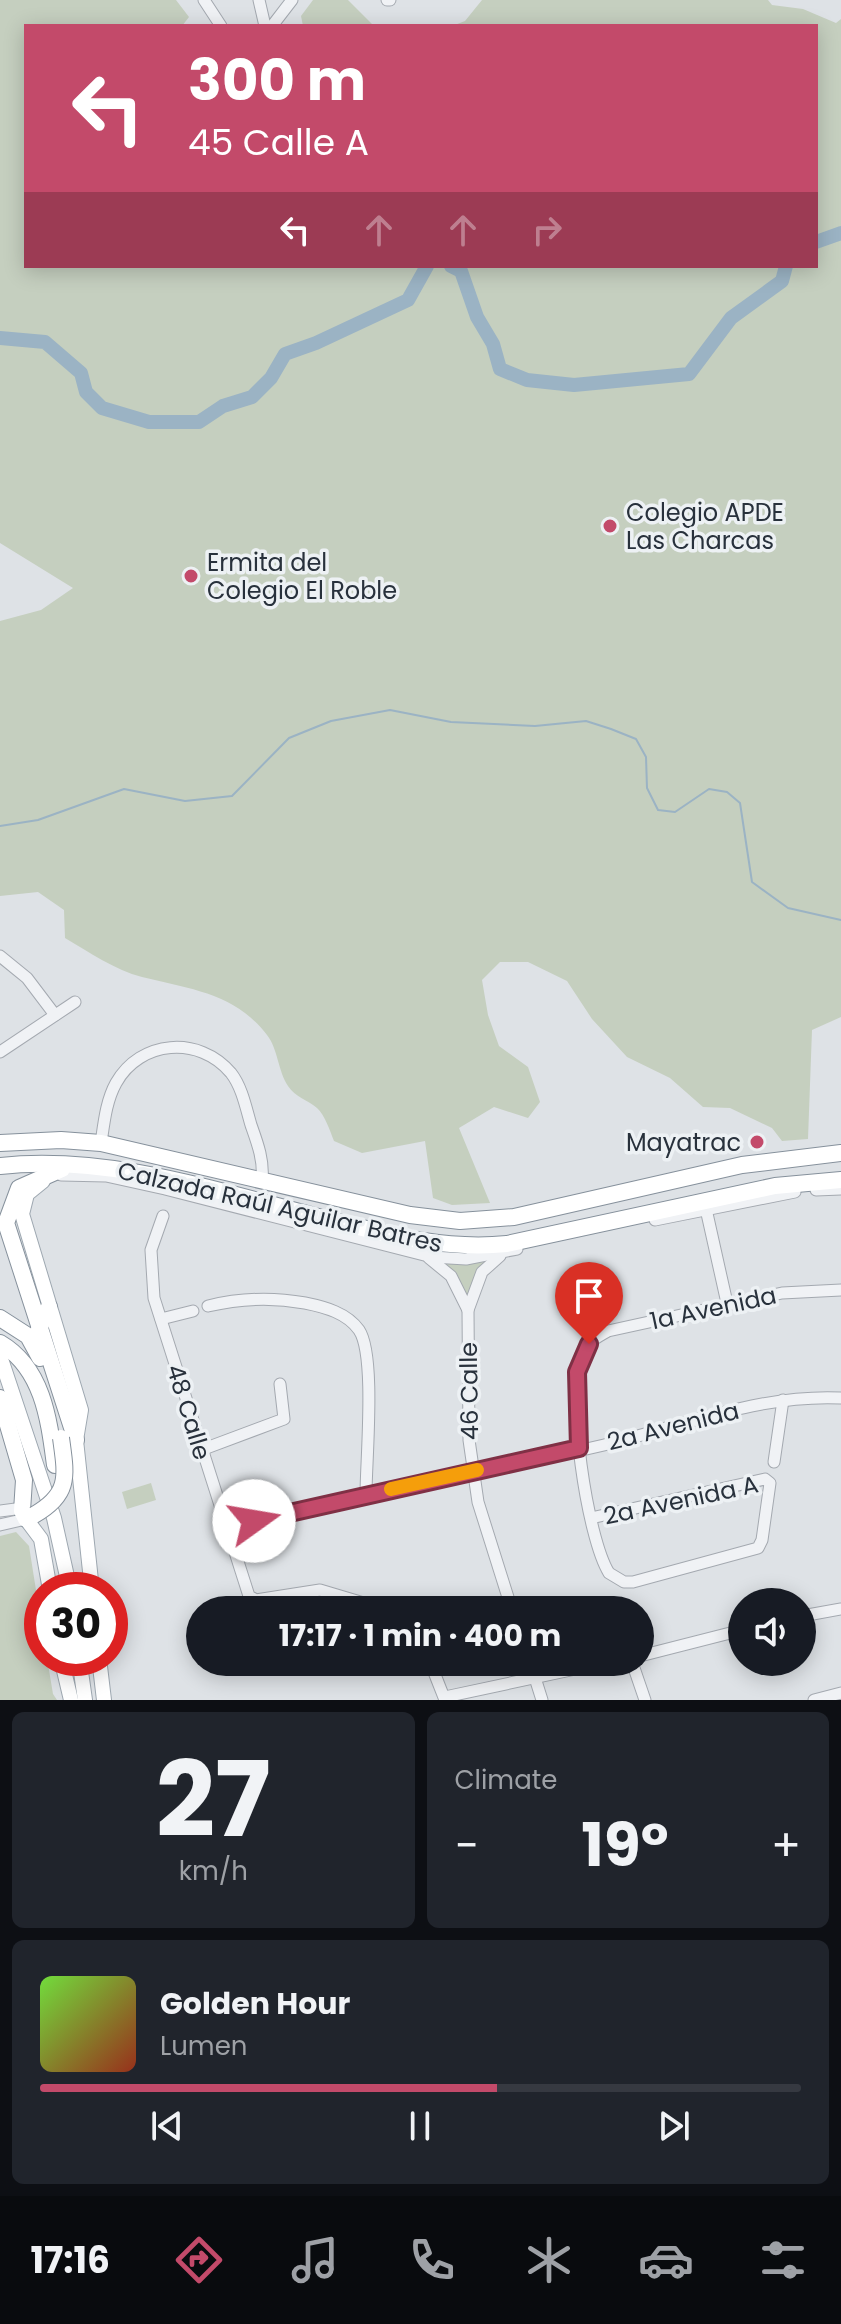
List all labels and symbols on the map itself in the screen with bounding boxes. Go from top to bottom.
place label: Colegio APDE Las Charcas [626,496,784,557]
marker: Colegio APDE Las Charcas [601,517,619,535]
place label: Ermita del Colegio El Roble [207,546,397,607]
marker: Ermita del Colegio El Roble [182,567,200,585]
place label: Mayatrac [626,1126,741,1159]
marker: Mayatrac [748,1133,766,1151]
street label: Calzada Raúl Aguilar Batres [114,1154,446,1260]
pin [555,1262,623,1344]
street label: 1a Avenida [647,1278,779,1338]
street label: 46 Calle [452,1342,486,1440]
street label: 48 Calle [159,1360,219,1464]
street label: 2a Avenida [604,1394,742,1458]
street label: 2a Avenida A [601,1468,761,1532]
position arrow [212,1479,296,1563]
speed limit sign: 30 [24,1572,128,1676]

